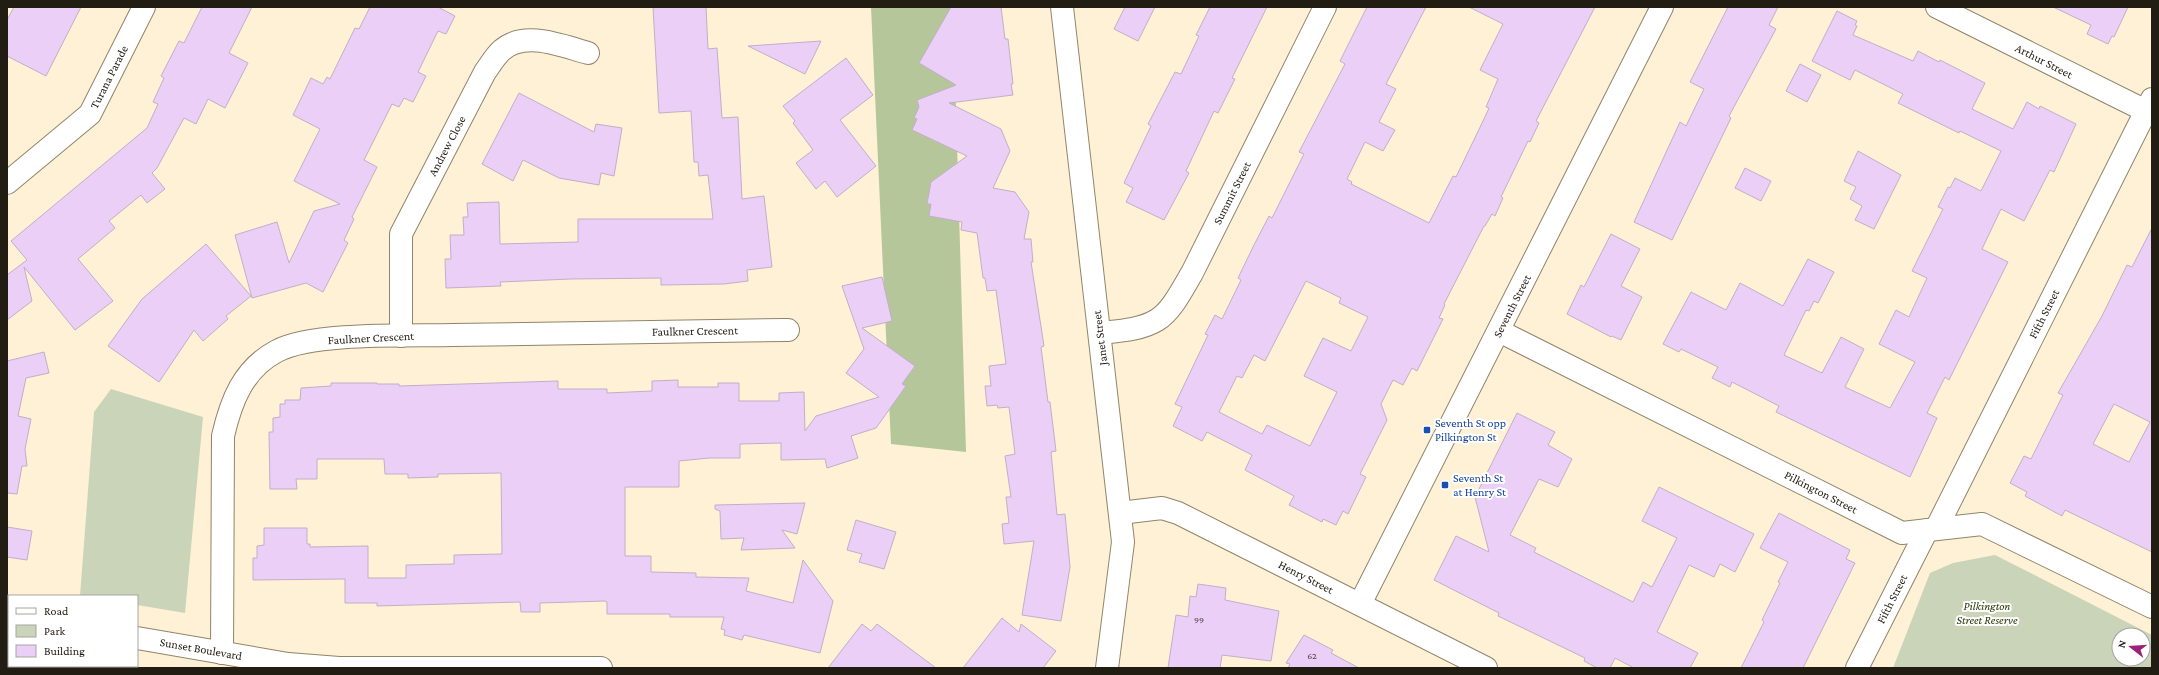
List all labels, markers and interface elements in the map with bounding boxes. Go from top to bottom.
street label: Arthur Street [2013,41,2076,82]
street label: Turana Parade [87,43,131,111]
street label: Andrew Close [425,114,469,178]
street label: Summit Street [1210,158,1254,227]
street label: Seventh Street [1490,271,1534,340]
street label: Fifth Street [2026,286,2063,341]
street label: Janet Street [1090,309,1110,367]
street label: Faulkner Crescent [652,323,739,339]
street label: Faulkner Crescent [328,329,416,347]
place label: Seventh St opp Pilkington St [1435,416,1506,444]
marker: Seventh St opp Pilkington St [1422,425,1432,435]
street label: Pilkington Street [1782,468,1861,517]
place label: Seventh St at Henry St [1453,471,1507,499]
marker: Seventh St at Henry St [1440,480,1450,490]
street label: Henry Street [1276,557,1337,597]
street label: Fifth Street [1874,571,1911,626]
legend [8,595,138,667]
park label: Pilkington Street Reserve [1956,599,2018,627]
text: Road [44,604,69,618]
house number: 99 [1194,614,1204,625]
text: Park [44,624,66,638]
north arrow [2111,627,2151,667]
street label: Sunset Boulevard [159,635,244,663]
text: N [2115,638,2128,649]
text: Building [44,644,85,658]
house number: 62 [1307,650,1317,661]

